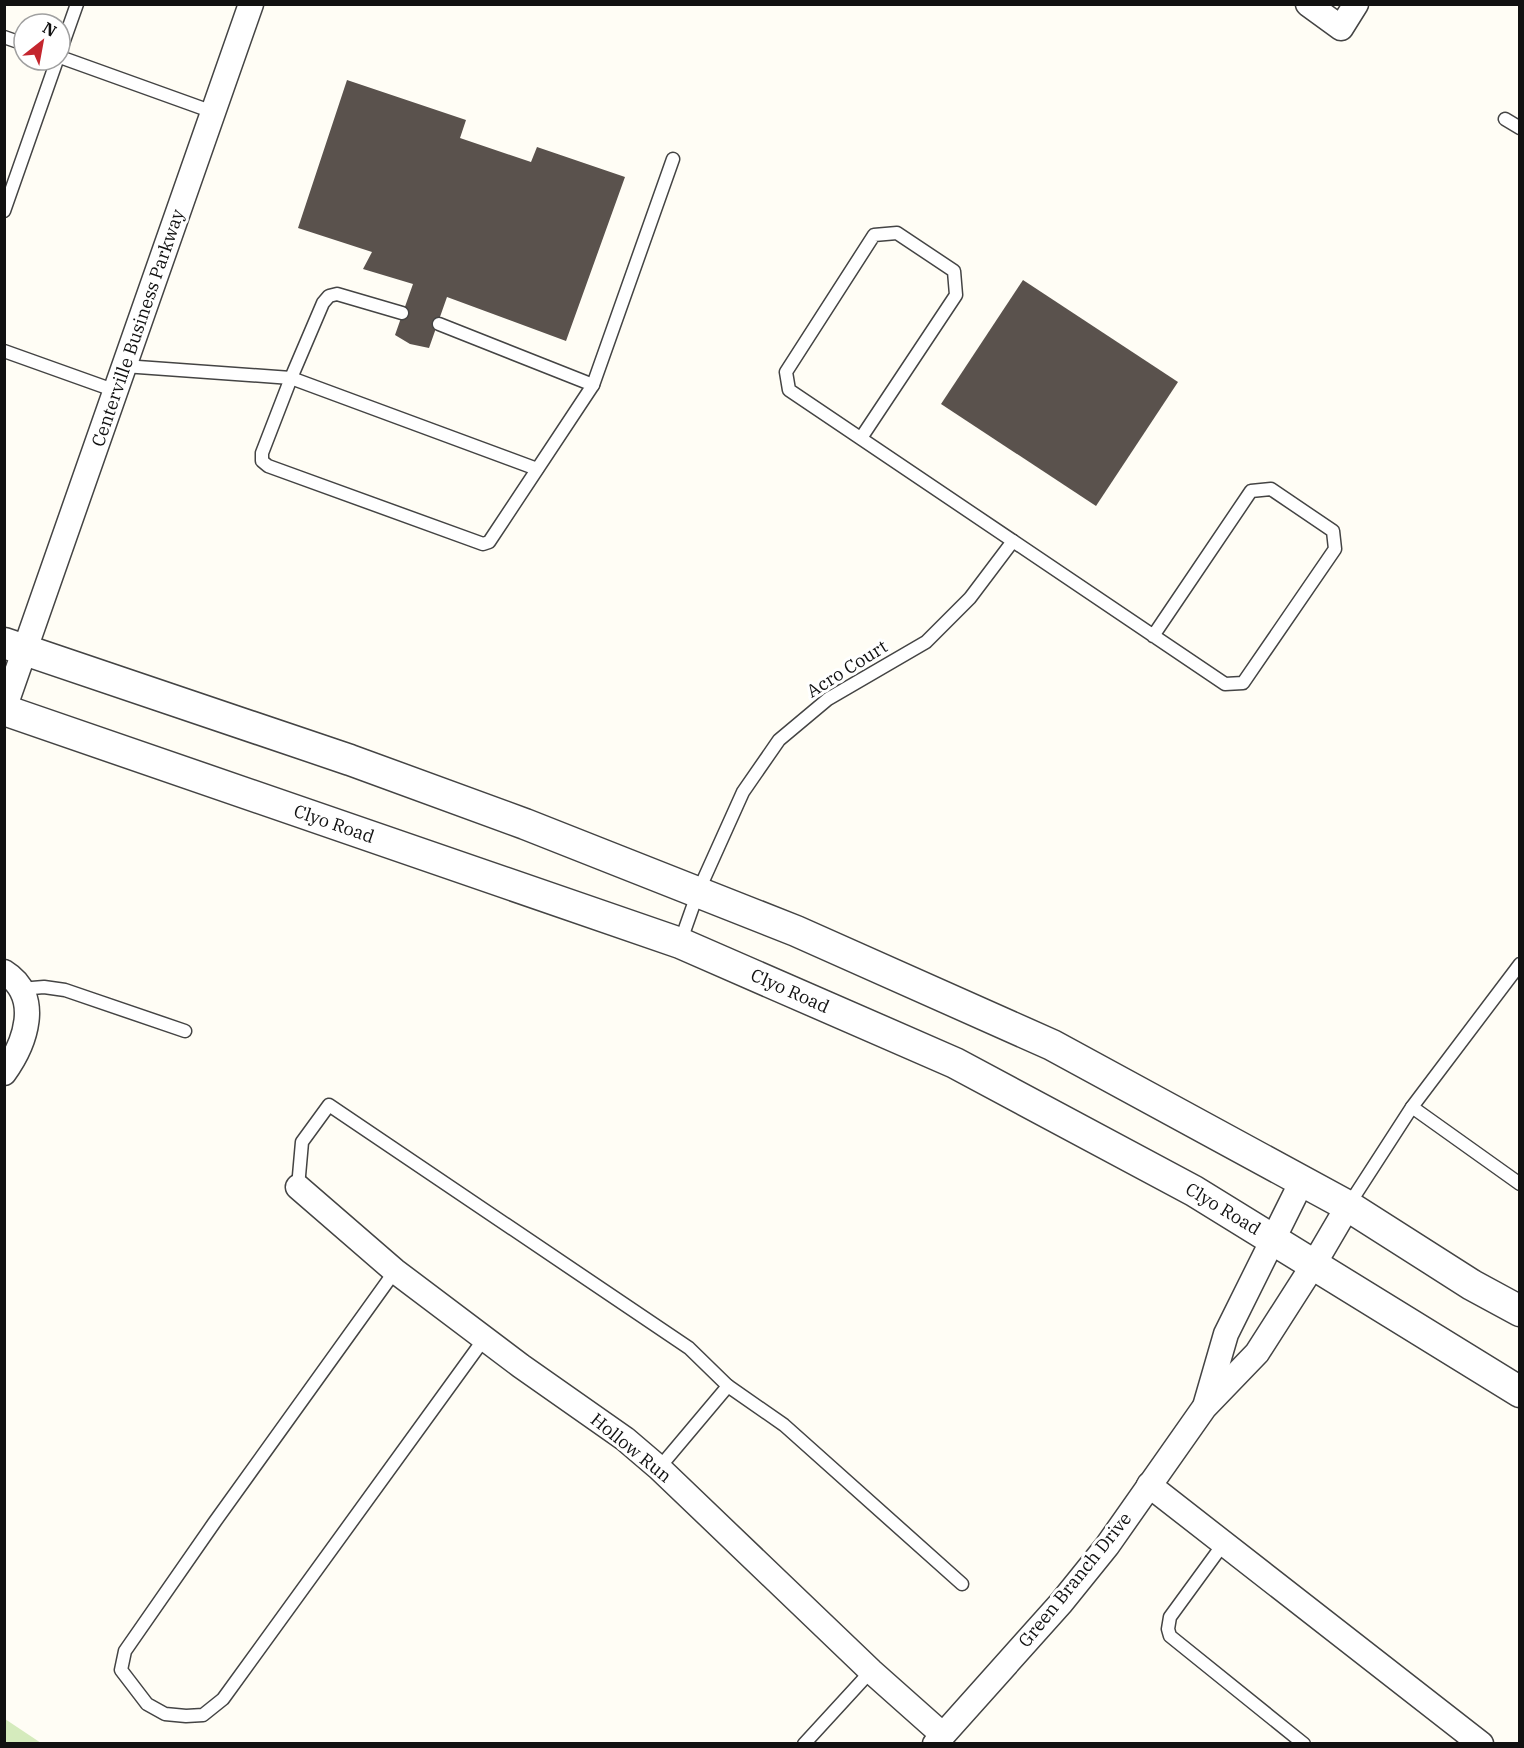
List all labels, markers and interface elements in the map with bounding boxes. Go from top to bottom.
north arrow [12,12,72,72]
text: N [39,17,60,41]
street label: Centerville Business Parkway [86,206,189,450]
street label: Acro Court [802,635,891,702]
street label: Clyo Road [291,799,378,848]
street label: Clyo Road [747,963,833,1018]
street label: Clyo Road [1181,1177,1265,1240]
street label: Hollow Run [586,1408,677,1487]
street label: Green Branch Drive [1013,1507,1136,1652]

